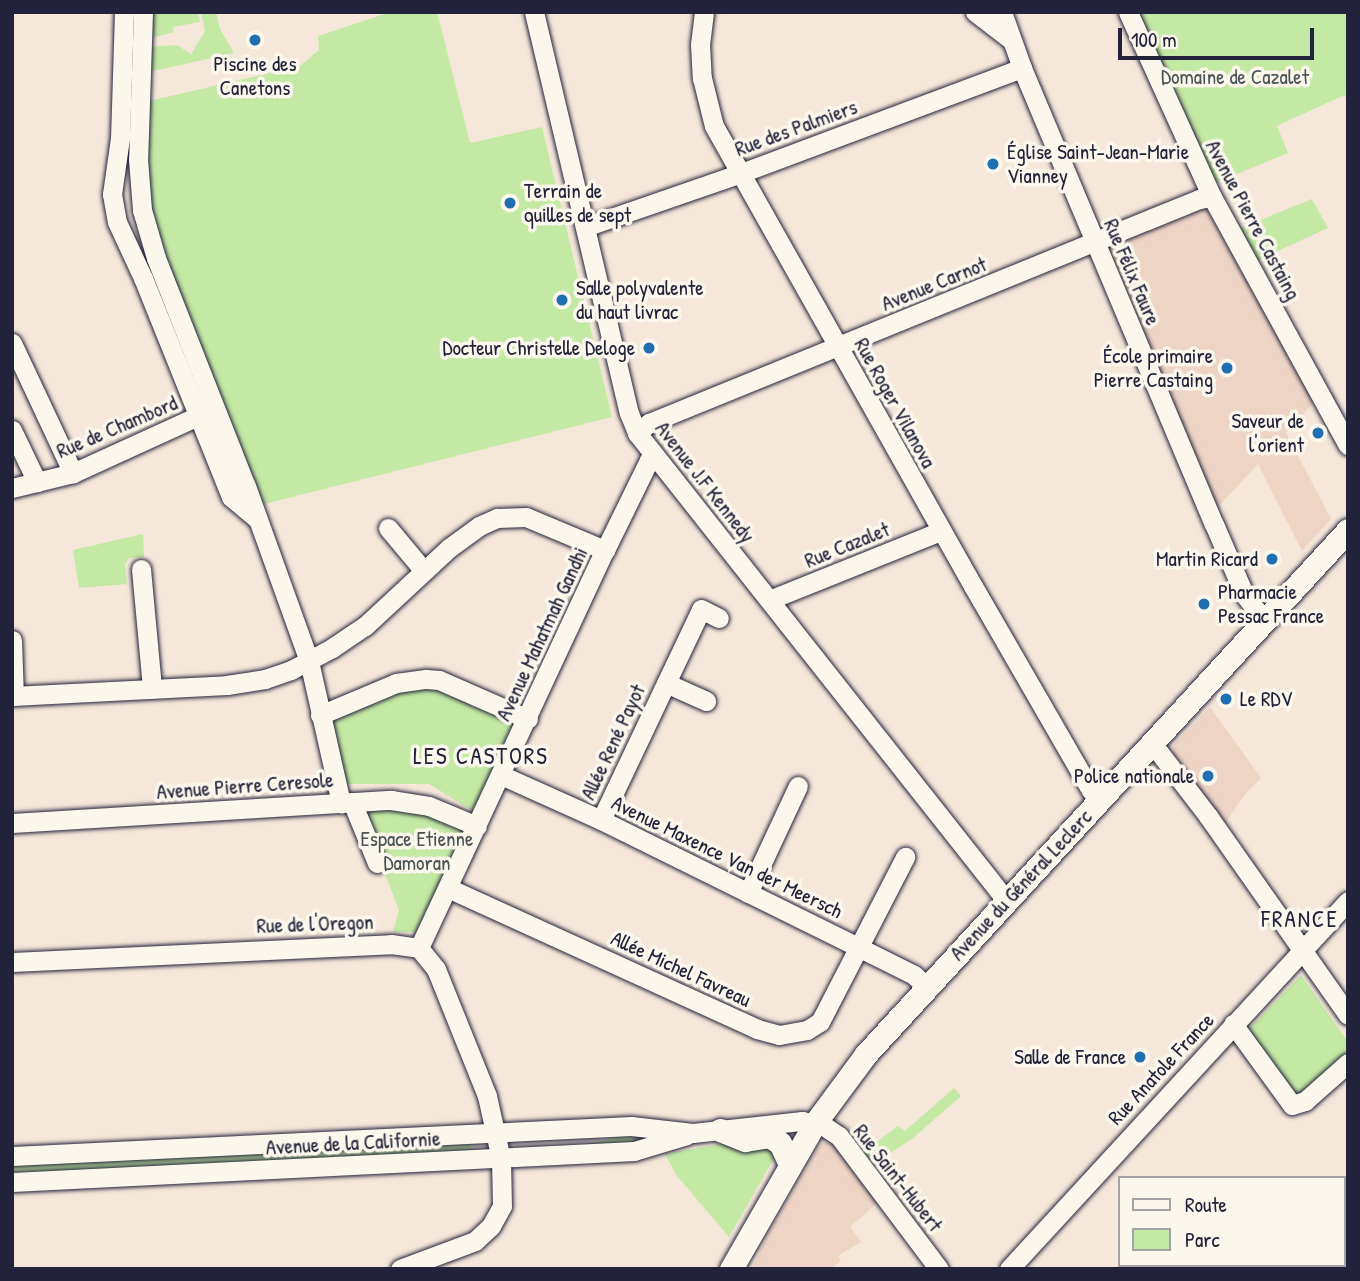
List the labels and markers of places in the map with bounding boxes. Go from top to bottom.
marker: Piscine des Canetons [247,32,263,48]
place label: Piscine des Canetons [213,51,297,101]
place label: Église Saint-Jean-Marie Vianney [1007,139,1189,189]
marker: Église Saint-Jean-Marie Vianney [985,156,1001,172]
place label: Terrain de quilles de sept [524,178,631,228]
marker: Terrain de quilles de sept [502,195,518,211]
place label: Salle polyvalente du haut livrac [576,275,704,325]
marker: Salle polyvalente du haut livrac [554,292,570,308]
place label: Docteur Christelle Deloge [442,335,635,361]
marker: Docteur Christelle Deloge [641,340,657,356]
place label: École primaire Pierre Castaing [1094,343,1213,393]
marker: École primaire Pierre Castaing [1219,360,1235,376]
place label: Saveur de l'orient [1232,408,1304,458]
marker: Saveur de l'orient [1310,425,1326,441]
place label: Martin Ricard [1156,546,1258,572]
marker: Martin Ricard [1264,551,1280,567]
place label: Pharmacie Pessac France [1218,579,1324,629]
marker: Pharmacie Pessac France [1196,596,1212,612]
place label: Le RDV [1240,686,1292,712]
marker: Le RDV [1218,691,1234,707]
place label: Police nationale [1074,763,1194,789]
marker: Police nationale [1200,768,1216,784]
place label: Salle de France [1014,1044,1126,1070]
marker: Salle de France [1132,1049,1148,1065]

